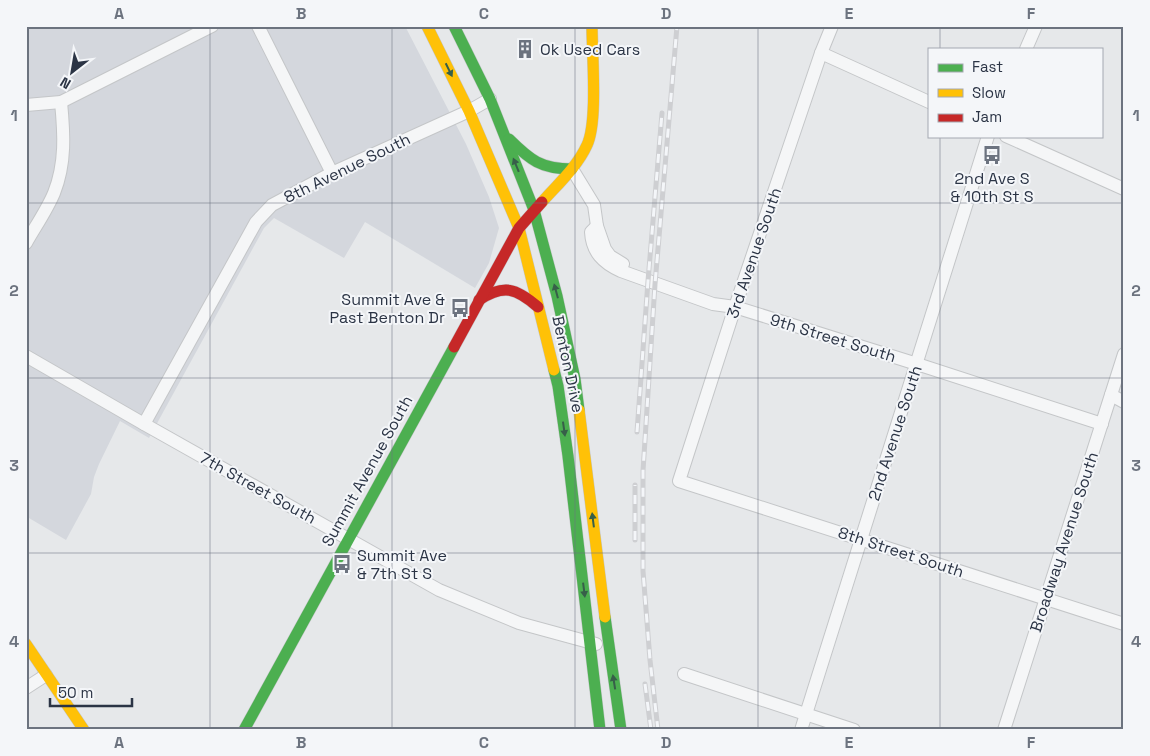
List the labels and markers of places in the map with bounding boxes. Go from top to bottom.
building icon: Ok Used Cars [514,38,536,60]
place label: Ok Used Cars [540,39,640,60]
bus stop icon: 2nd Ave S & 10th St S [981,144,1003,166]
place label: 2nd Ave S & 10th St S [950,168,1034,207]
place label: Summit Ave & Past Benton Dr [330,289,445,328]
bus stop icon: Summit Ave & Past Benton Dr [449,297,471,319]
place label: Summit Ave & 7th St S [357,545,447,584]
bus stop icon: Summit Ave & 7th St S [331,553,353,575]

